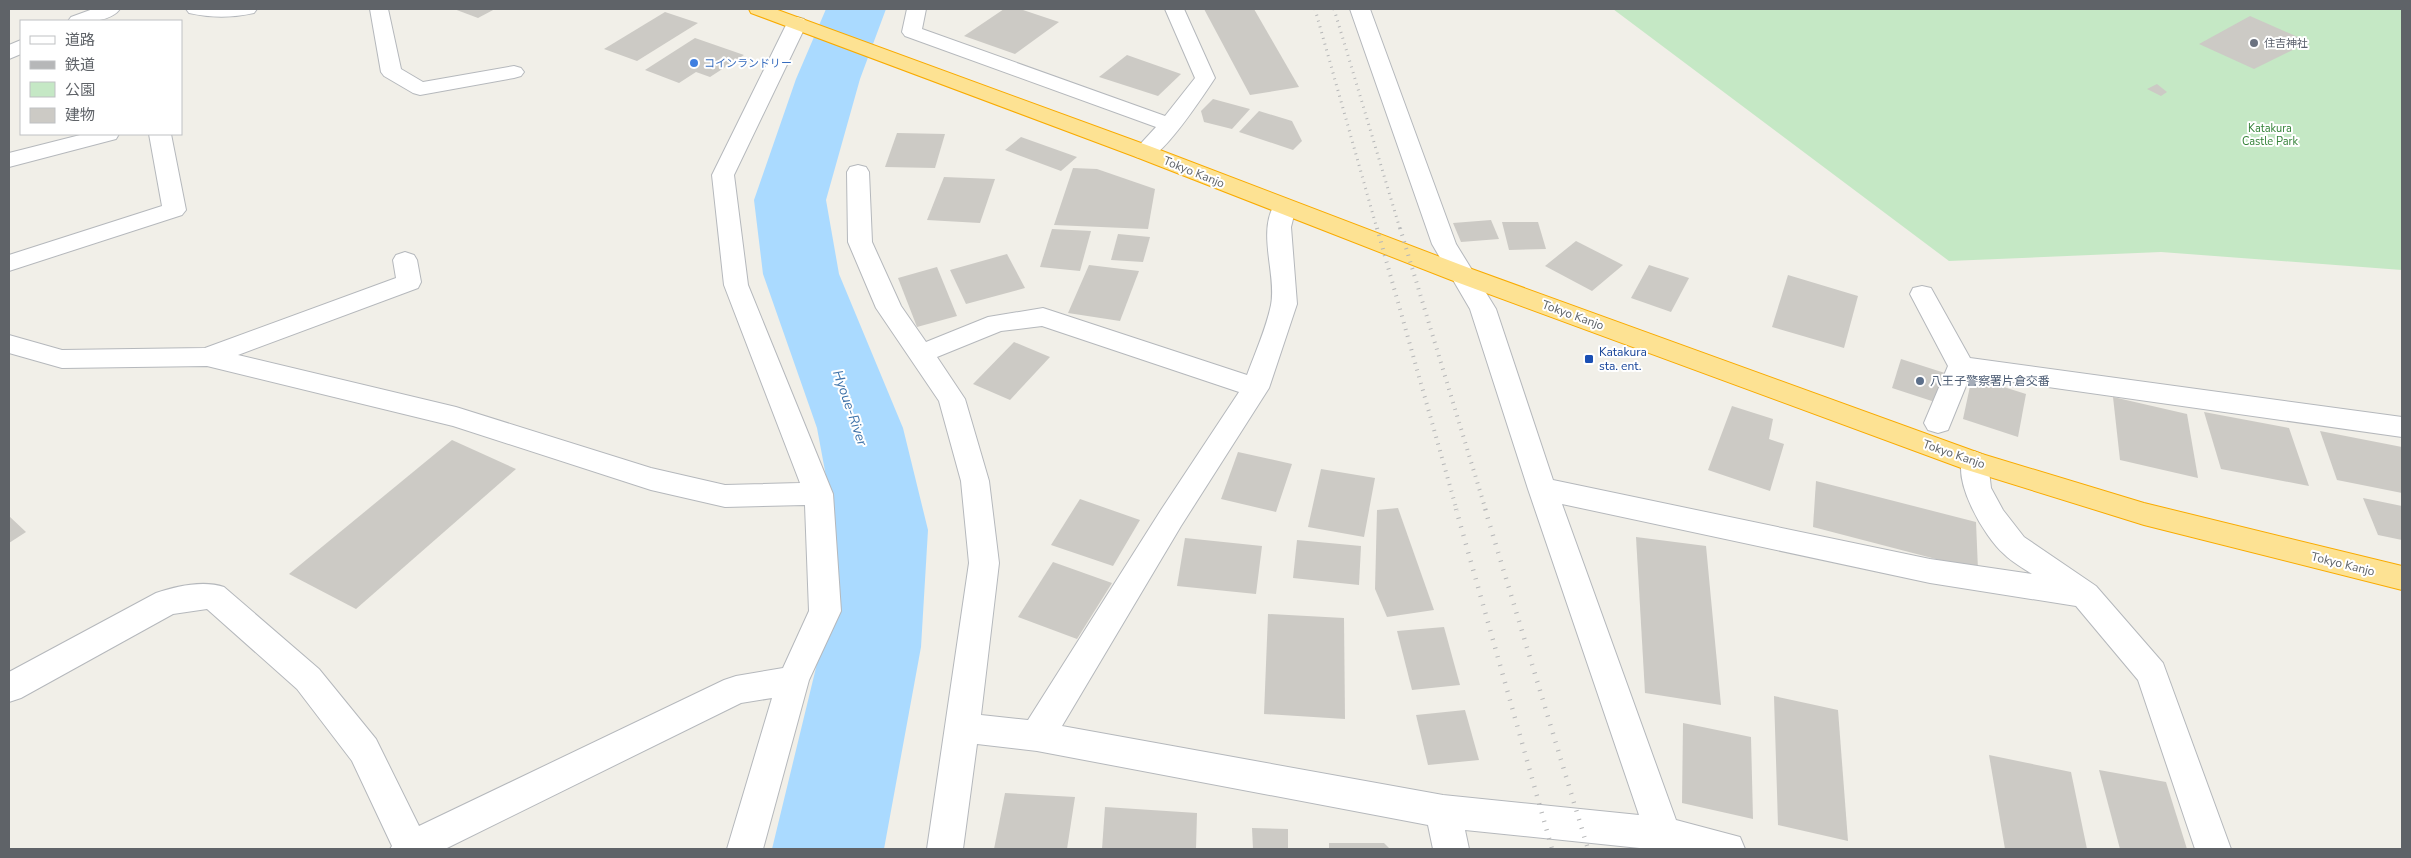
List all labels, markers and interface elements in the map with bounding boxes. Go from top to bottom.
legend [20,20,182,135]
text: 道路 [65,30,95,50]
place label: 住吉神社 [2264,36,2308,51]
marker: 住吉神社 [2248,37,2260,49]
text: 鉄道 [65,55,95,75]
place label: コインランドリー [704,56,792,71]
marker: コインランドリー [688,57,700,69]
text: 公園 [65,80,95,100]
text: 建物 [65,105,95,125]
park label: Katakura Castle Park [2242,121,2298,149]
street label: Tokyo Kanjo [1161,152,1227,192]
street label: Tokyo Kanjo [1540,296,1606,334]
place label: Katakura sta. ent. [1599,344,1647,374]
marker: Katakura sta. ent. [1583,353,1595,365]
water label: Hyoue-River [828,368,872,449]
place label: 八王子警察署片倉交番 [1930,373,2050,389]
marker: 八王子警察署片倉交番 [1914,375,1926,387]
street label: Tokyo Kanjo [1921,436,1988,472]
street label: Tokyo Kanjo [2310,548,2377,580]

